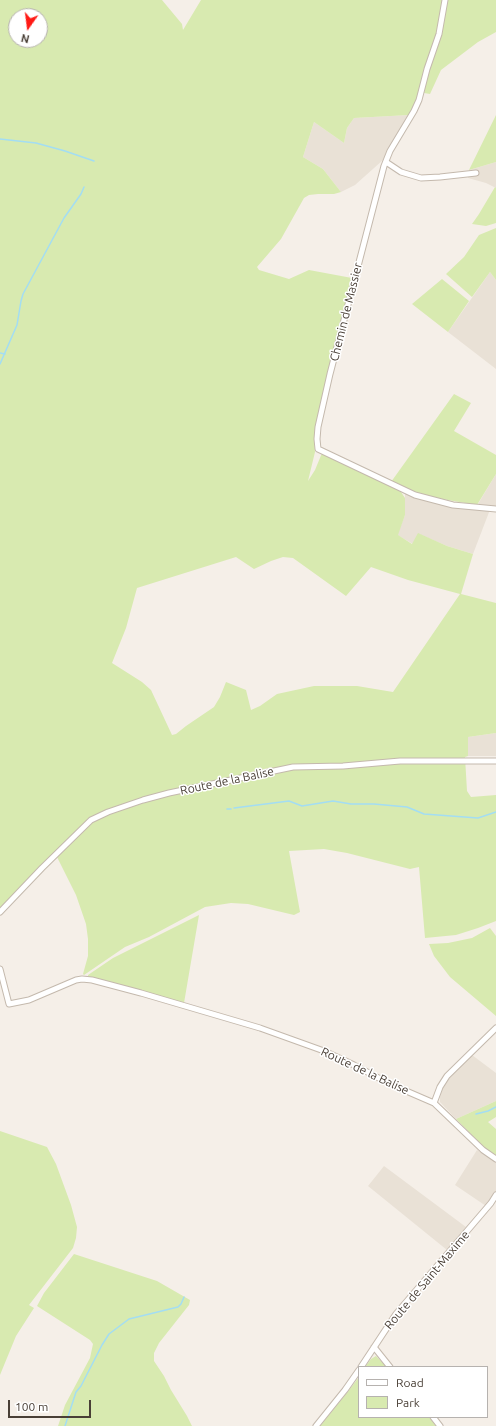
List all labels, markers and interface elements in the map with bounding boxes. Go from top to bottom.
north arrow [8,8,48,48]
text: N [20,32,31,45]
street label: Chemin de Massier [327,261,365,363]
street label: Route de la Balise [179,764,275,798]
street label: Route de la Balise [319,1044,411,1098]
street label: Route de Saint-Maxime [381,1228,473,1332]
legend [358,1366,488,1418]
text: Road [396,1376,424,1389]
scale bar [10,1392,93,1418]
text: Park [396,1396,420,1409]
text: 100 m [15,1400,48,1413]

